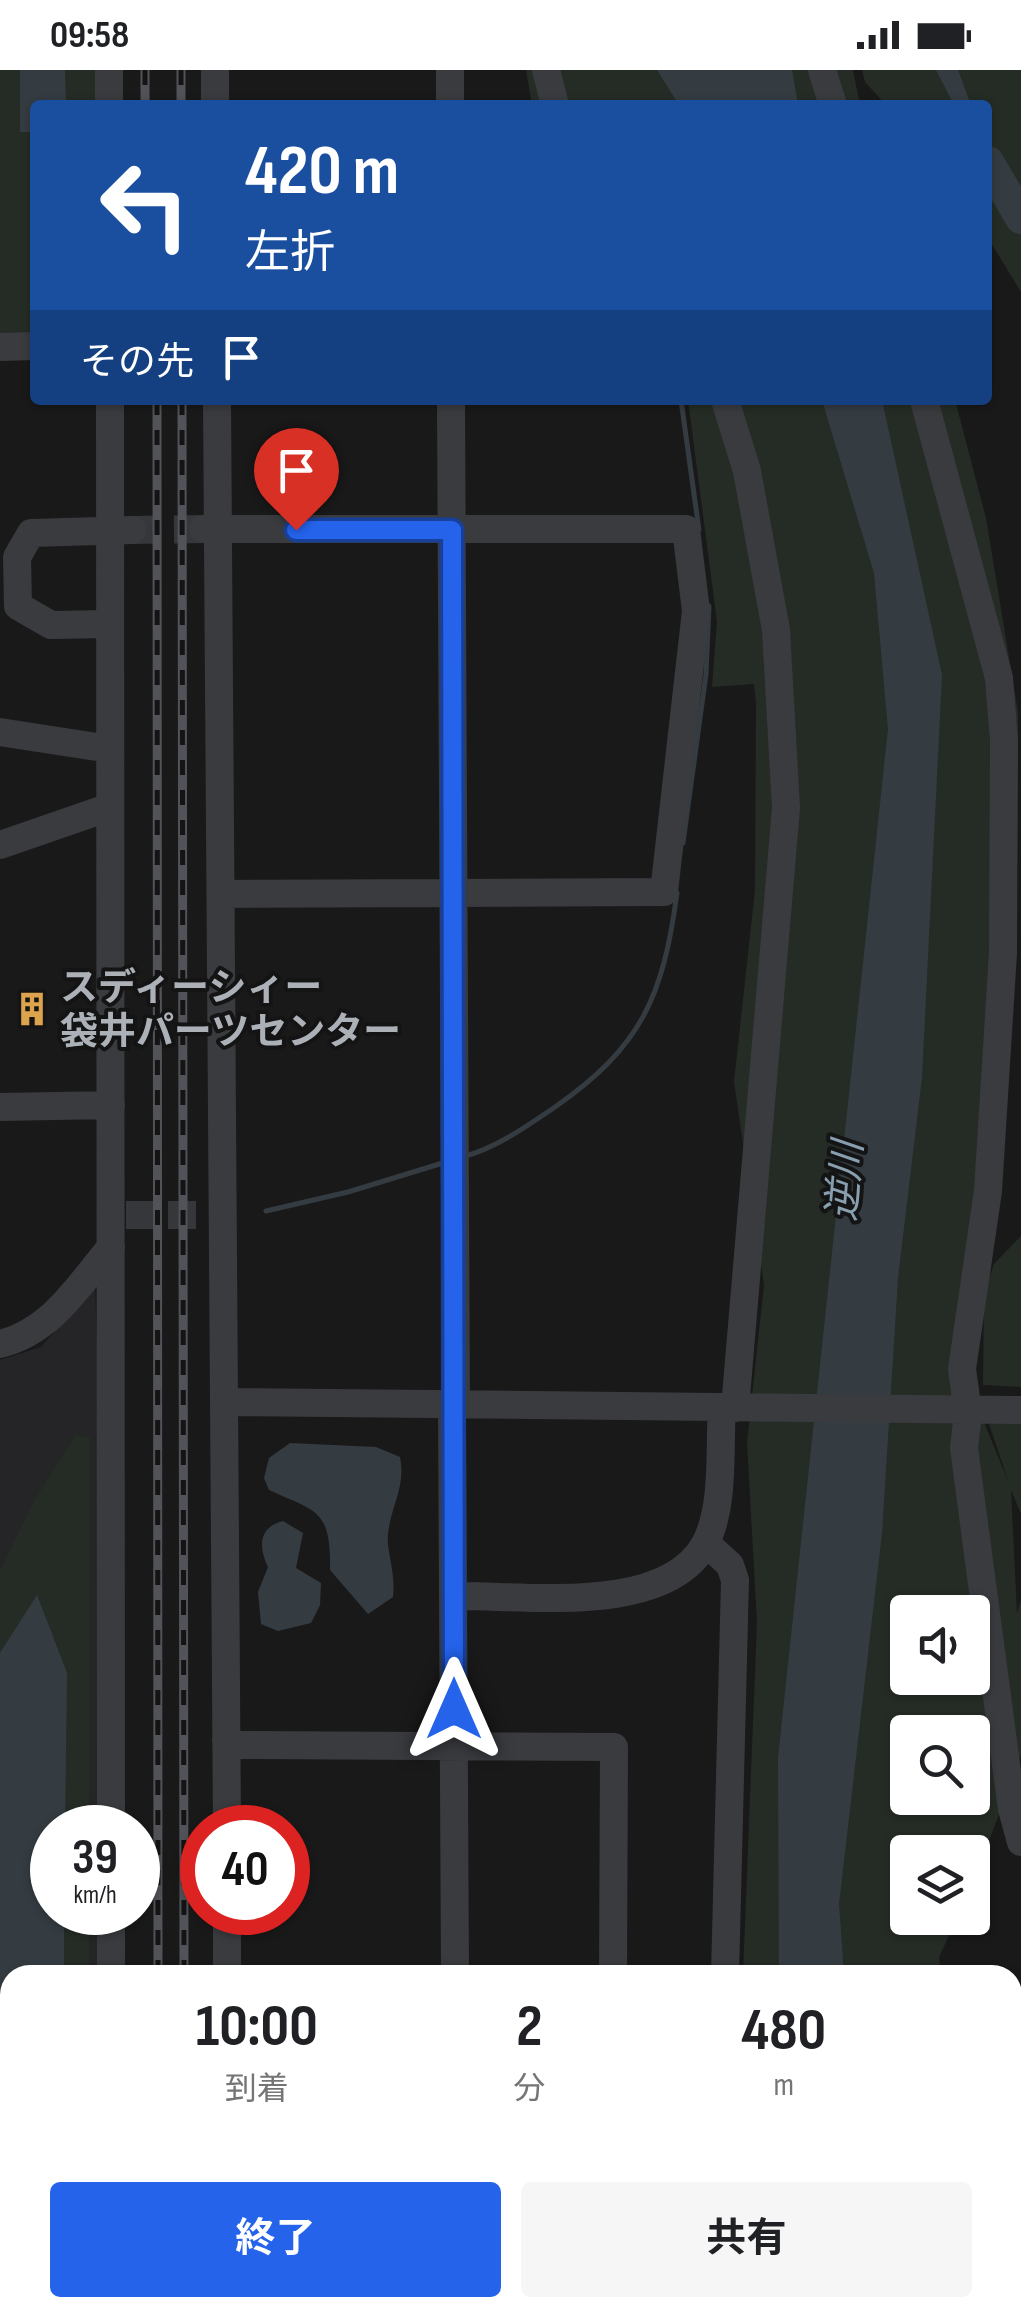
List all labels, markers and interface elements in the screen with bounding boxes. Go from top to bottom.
text: 09:58 [50,13,129,58]
text: 420 m [245,130,399,214]
icon: left [80,140,210,270]
text: 左折 [245,226,335,281]
icon: arrive [214,330,269,385]
text: その先 [80,340,194,385]
pin [254,428,339,531]
icon: arrive [269,443,324,498]
place label: スディーシィー 袋井パーツセンター [60,966,401,1055]
building icon: スディーシィー 袋井パーツセンター [13,990,51,1028]
water label: 逆川 [819,1135,874,1223]
map controls [890,1595,990,1935]
button: sound [890,1595,990,1695]
position arrow [402,1657,506,1761]
button: search [890,1715,990,1815]
speed limit sign: 40 [180,1805,310,1935]
text: 39 [72,1828,118,1888]
button: layers [890,1835,990,1935]
text: km/h [73,1880,117,1911]
text: 10:00 [196,1991,318,2063]
text: 2 [516,1991,543,2063]
text: 480 [741,1995,826,2067]
text: m [773,2066,794,2105]
text: 到着 [225,2070,289,2109]
text: 分 [514,2070,546,2109]
button: 終了 [50,2182,501,2297]
button: 共有 [521,2182,972,2297]

